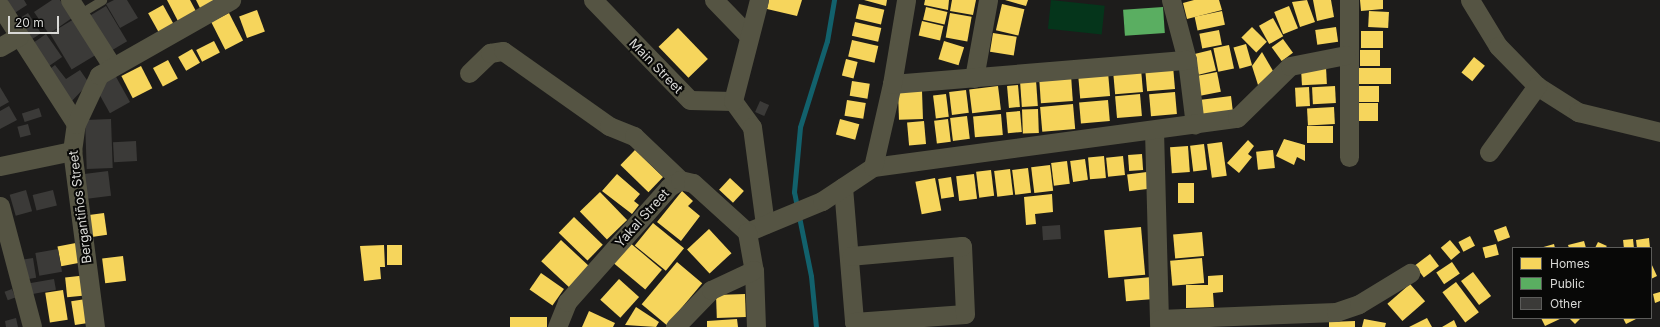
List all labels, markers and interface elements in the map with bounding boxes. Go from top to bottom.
scale bar [10,8,61,34]
text: 20 m [15,15,44,30]
street label: Main Street [626,35,686,97]
street label: Bergantiños Street [65,150,95,264]
street label: Yakal Street [612,186,672,250]
legend [1512,247,1652,319]
text: Homes [1550,256,1590,271]
text: Public [1550,276,1585,291]
text: Other [1550,296,1582,311]

